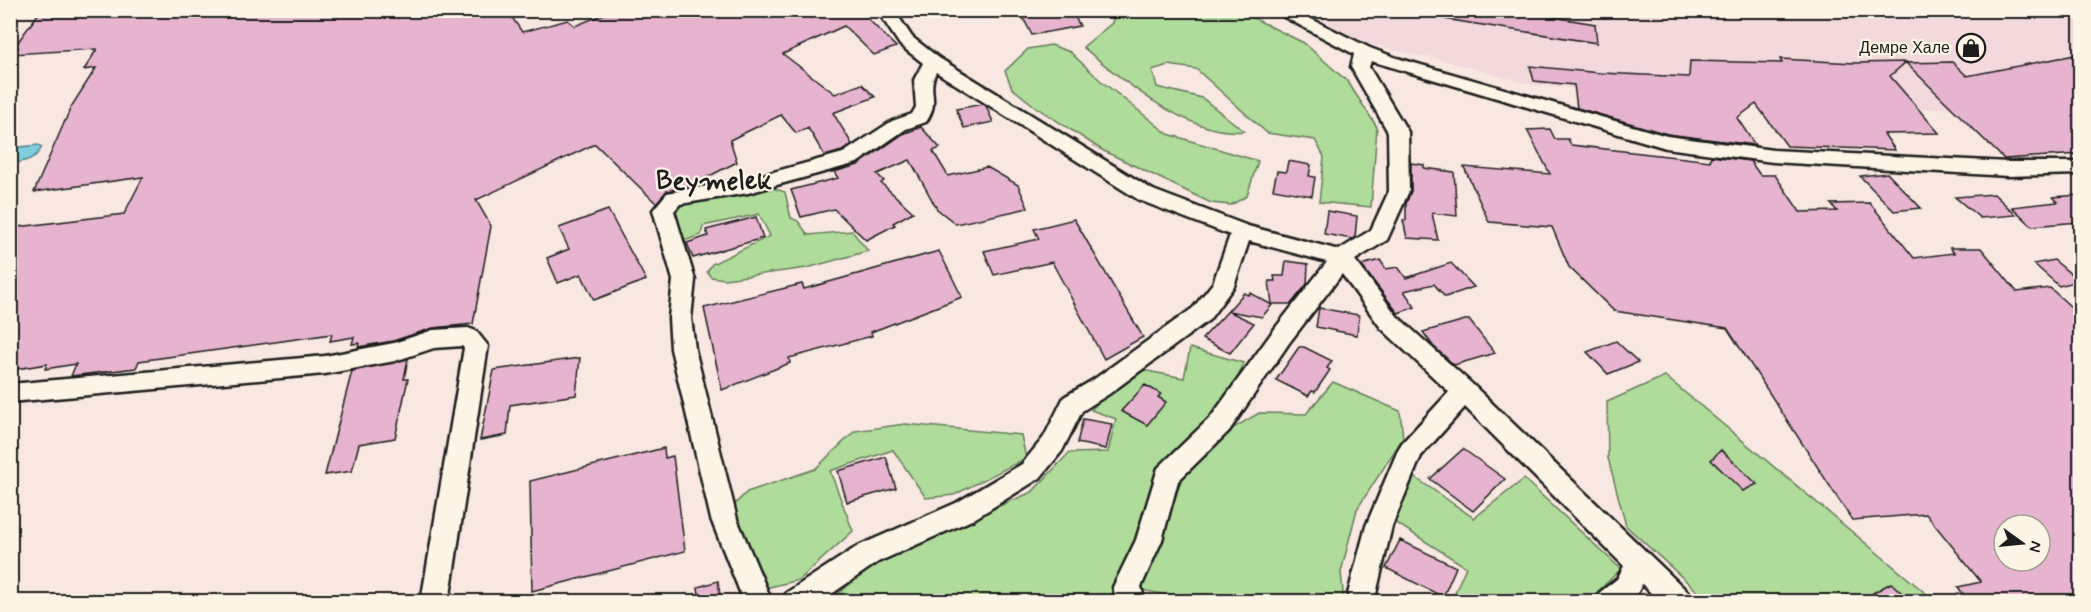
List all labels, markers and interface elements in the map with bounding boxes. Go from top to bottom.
shop icon: Демре Хале [1955,32,1987,64]
place label: Демре Хале [1859,38,1950,59]
district label: Beymelek [656,165,772,199]
north arrow [1992,513,2052,573]
text: N [2024,539,2047,554]

